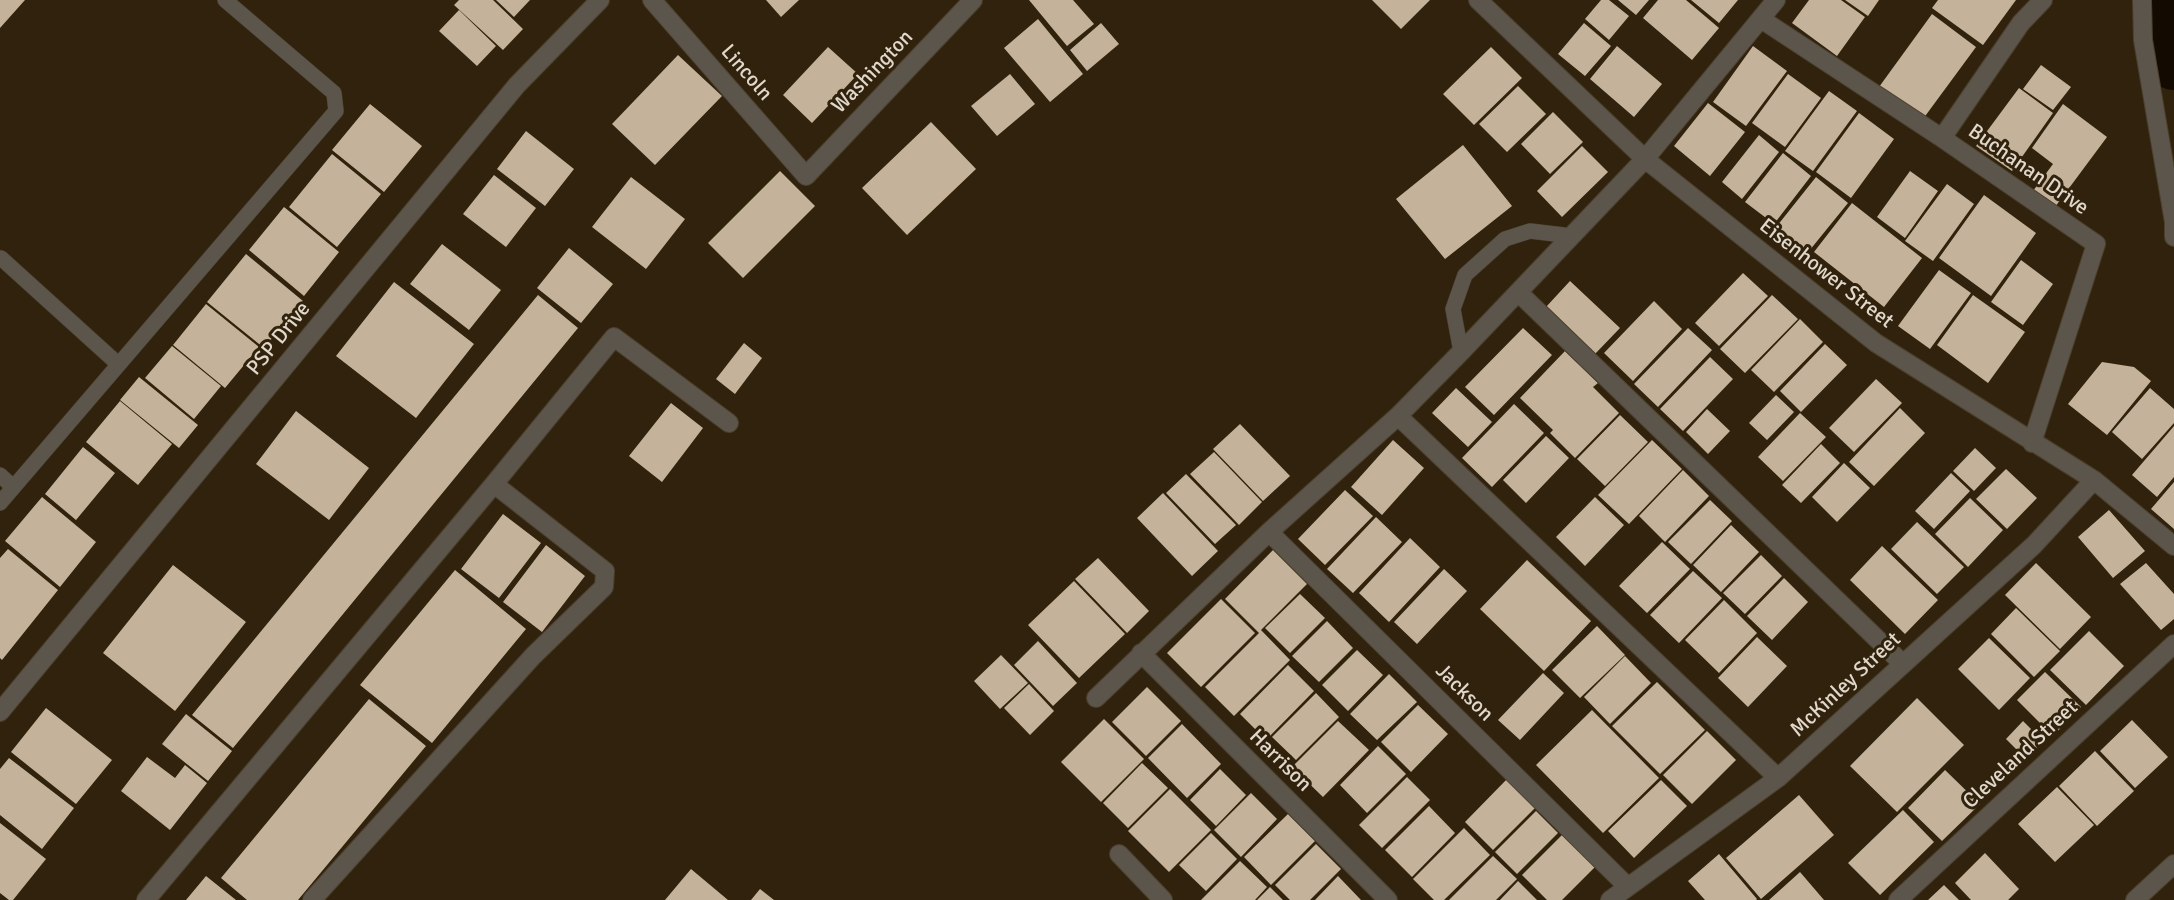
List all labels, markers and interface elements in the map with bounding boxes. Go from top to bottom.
street label: Washington [827,25,919,119]
street label: Lincoln [715,40,777,106]
street label: Buchanan Drive [1963,119,2093,221]
street label: Eisenhower Street [1754,214,1898,334]
street label: PSP Drive [242,297,316,381]
street label: McKinley Street [1786,627,1906,743]
street label: Jackson [1430,659,1498,727]
street label: Cleveland Street [1958,696,2084,814]
street label: Harrison [1244,725,1316,797]

